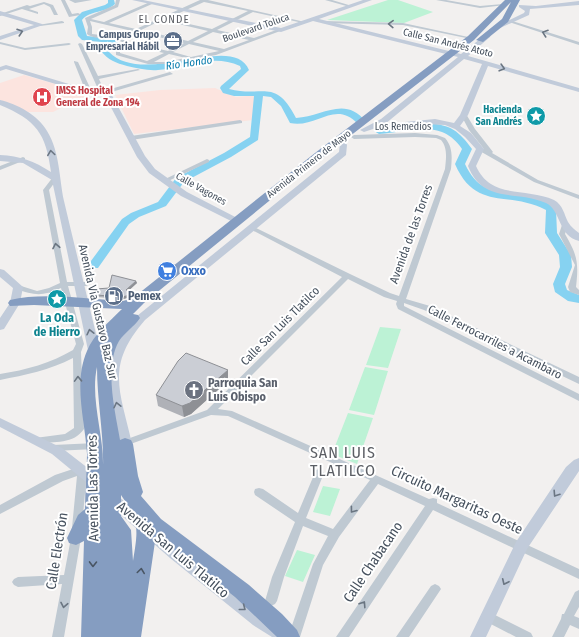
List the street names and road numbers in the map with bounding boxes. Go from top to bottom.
street label: Boulevard Toluca [221,11,291,45]
street label: Calle San Andrés Atoto [402,26,494,60]
street label: Los Remedios [375,121,431,133]
street label: Avenida Primero de Mayo [264,127,354,201]
street label: Calle Vagones [174,170,228,208]
street label: Avenida de las Torres [387,183,435,285]
street label: Avenida Via Gustavo Baz Sur [76,243,121,382]
street label: Calle San Luis Tlatilco [238,284,322,368]
street label: Calle Ferrocarriles a Acambaro [426,302,564,382]
street label: Avenida Las Torres [84,435,102,541]
street label: Circuito Margaritas Oeste [388,462,526,538]
street label: Avenida San Luis Tlatilco [113,498,233,602]
street label: Calle Electrón [43,511,71,591]
street label: Calle Chabacano [340,518,406,606]

